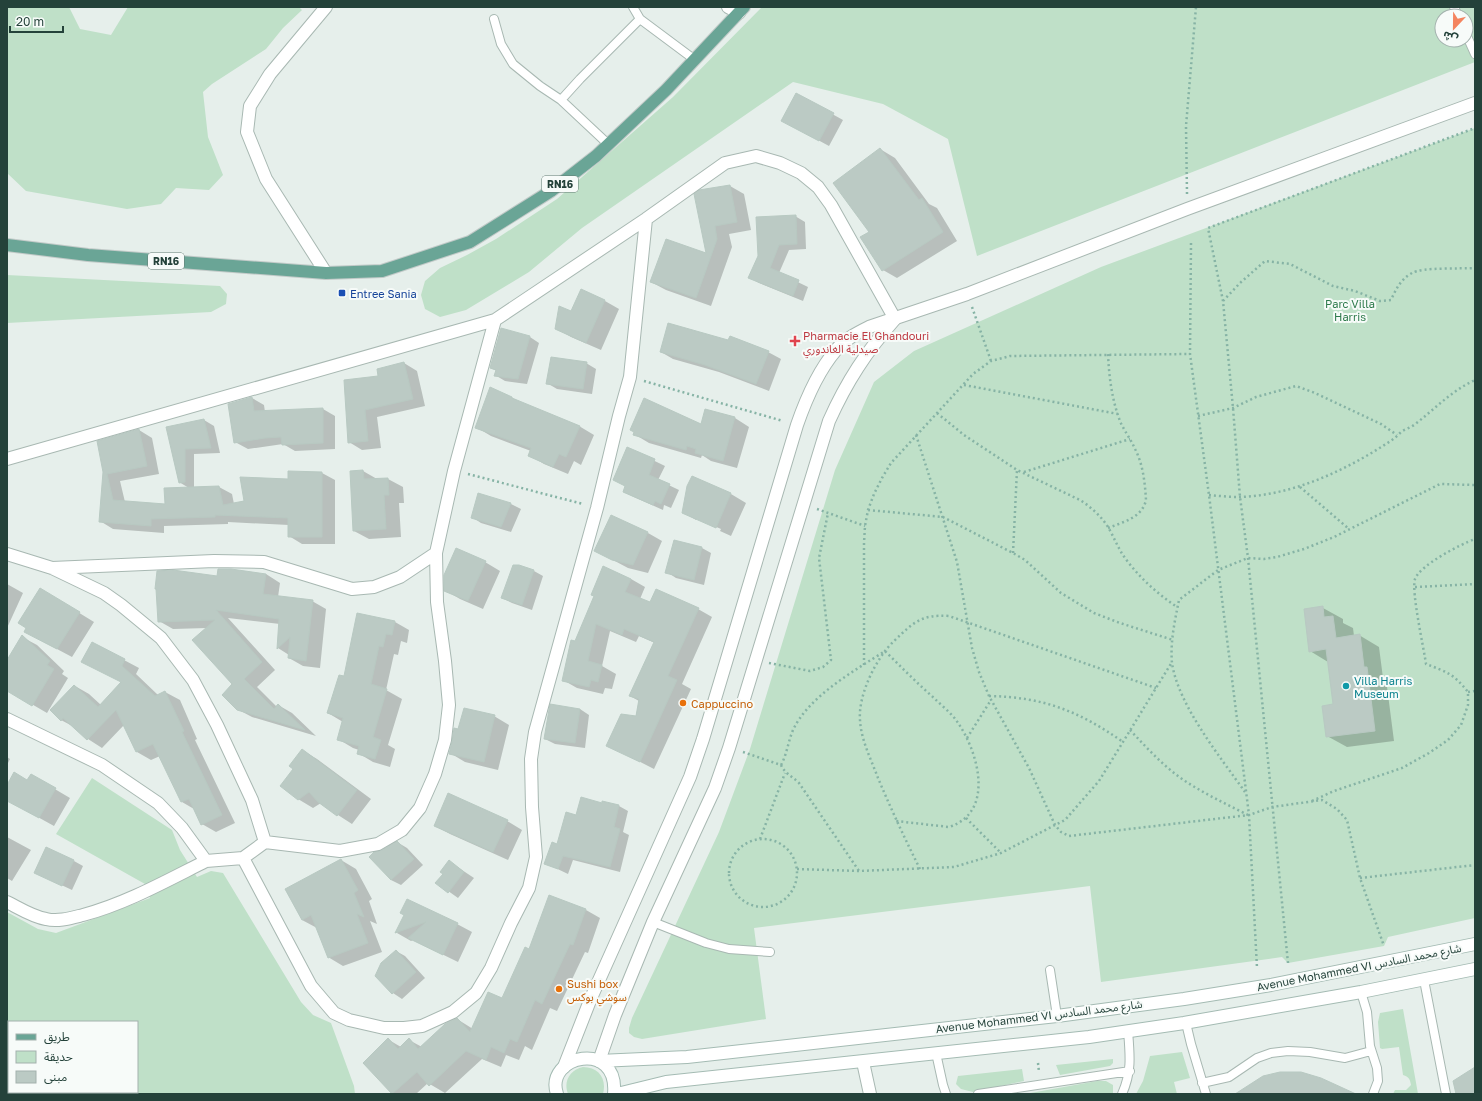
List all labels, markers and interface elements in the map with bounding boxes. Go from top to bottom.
scale bar [10,8,63,34]
north arrow [1434,8,1474,48]
text: 20 m [16,14,44,29]
text: ش [1441,28,1460,47]
road number: RN16 [542,176,578,192]
road number: RN16 [148,253,184,269]
place label: Entree Sania [350,287,417,300]
marker: Entree Sania [337,288,347,298]
park label: Parc Villa Harris [1325,297,1375,323]
place label: Pharmacie El Ghandouri صيدلية الغاندوري [803,329,929,358]
marker: Pharmacie El Ghandouri صيدلية الغاندوري [790,336,800,346]
place label: Villa Harris Museum [1354,674,1412,700]
marker: Villa Harris Museum [1341,681,1351,691]
place label: Cappuccino [691,697,754,710]
marker: Cappuccino [678,698,688,708]
street label: Avenue Mohammed VI شارع محمد السادس [1256,941,1463,995]
place label: Sushi box سوشي بوكس [567,977,627,1006]
marker: Sushi box سوشي بوكس [554,984,564,994]
street label: Avenue Mohammed VI شارع محمد السادس [935,997,1144,1037]
legend [8,1021,138,1093]
text: طريق [44,1029,70,1045]
text: حديقة [44,1049,73,1064]
text: مبنى [44,1069,67,1084]

